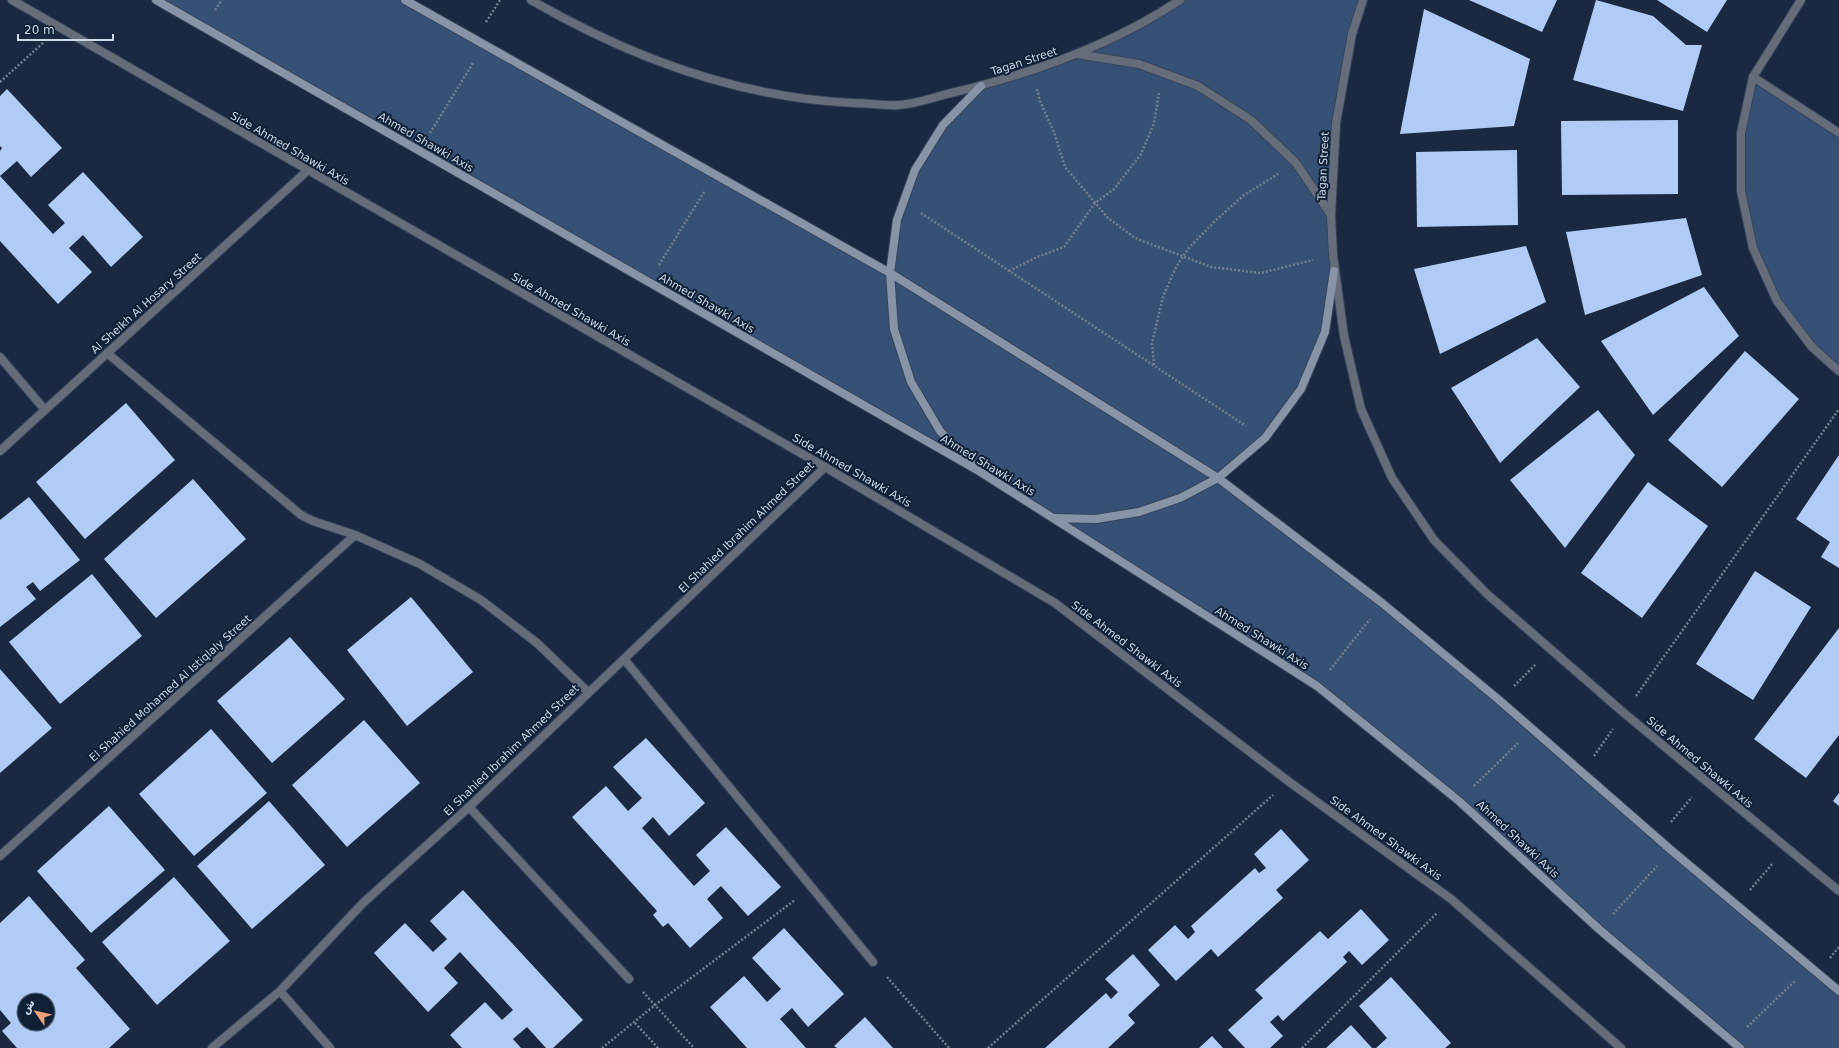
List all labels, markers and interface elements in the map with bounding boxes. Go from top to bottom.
scale bar [18,16,113,42]
text: 20 m [24,23,55,37]
street label: Tagan Street [988,44,1060,79]
street label: Side Ahmed Shawki Axis [228,109,352,188]
street label: Ahmed Shawki Axis [376,110,476,175]
street label: Tagan Street [1315,130,1332,202]
street label: Al Sheikh Al Hosary Street [88,250,205,356]
street label: Side Ahmed Shawki Axis [509,270,633,349]
street label: Ahmed Shawki Axis [657,271,757,336]
street label: Side Ahmed Shawki Axis [790,431,914,510]
street label: Ahmed Shawki Axis [938,432,1038,499]
street label: El Shahied Ibrahim Ahmed Street [676,459,817,596]
street label: Side Ahmed Shawki Axis [1069,599,1185,690]
street label: Ahmed Shawki Axis [1213,604,1311,673]
street label: El Shahied Mohamed Al Istiqlaly Street [87,612,254,764]
street label: El Shahied Ibrahim Ahmed Street [441,682,582,819]
street label: Side Ahmed Shawki Axis [1644,714,1756,811]
street label: Side Ahmed Shawki Axis [1327,793,1444,884]
street label: Ahmed Shawki Axis [1474,798,1562,881]
north arrow [16,992,56,1032]
text: ش [18,997,38,1017]

